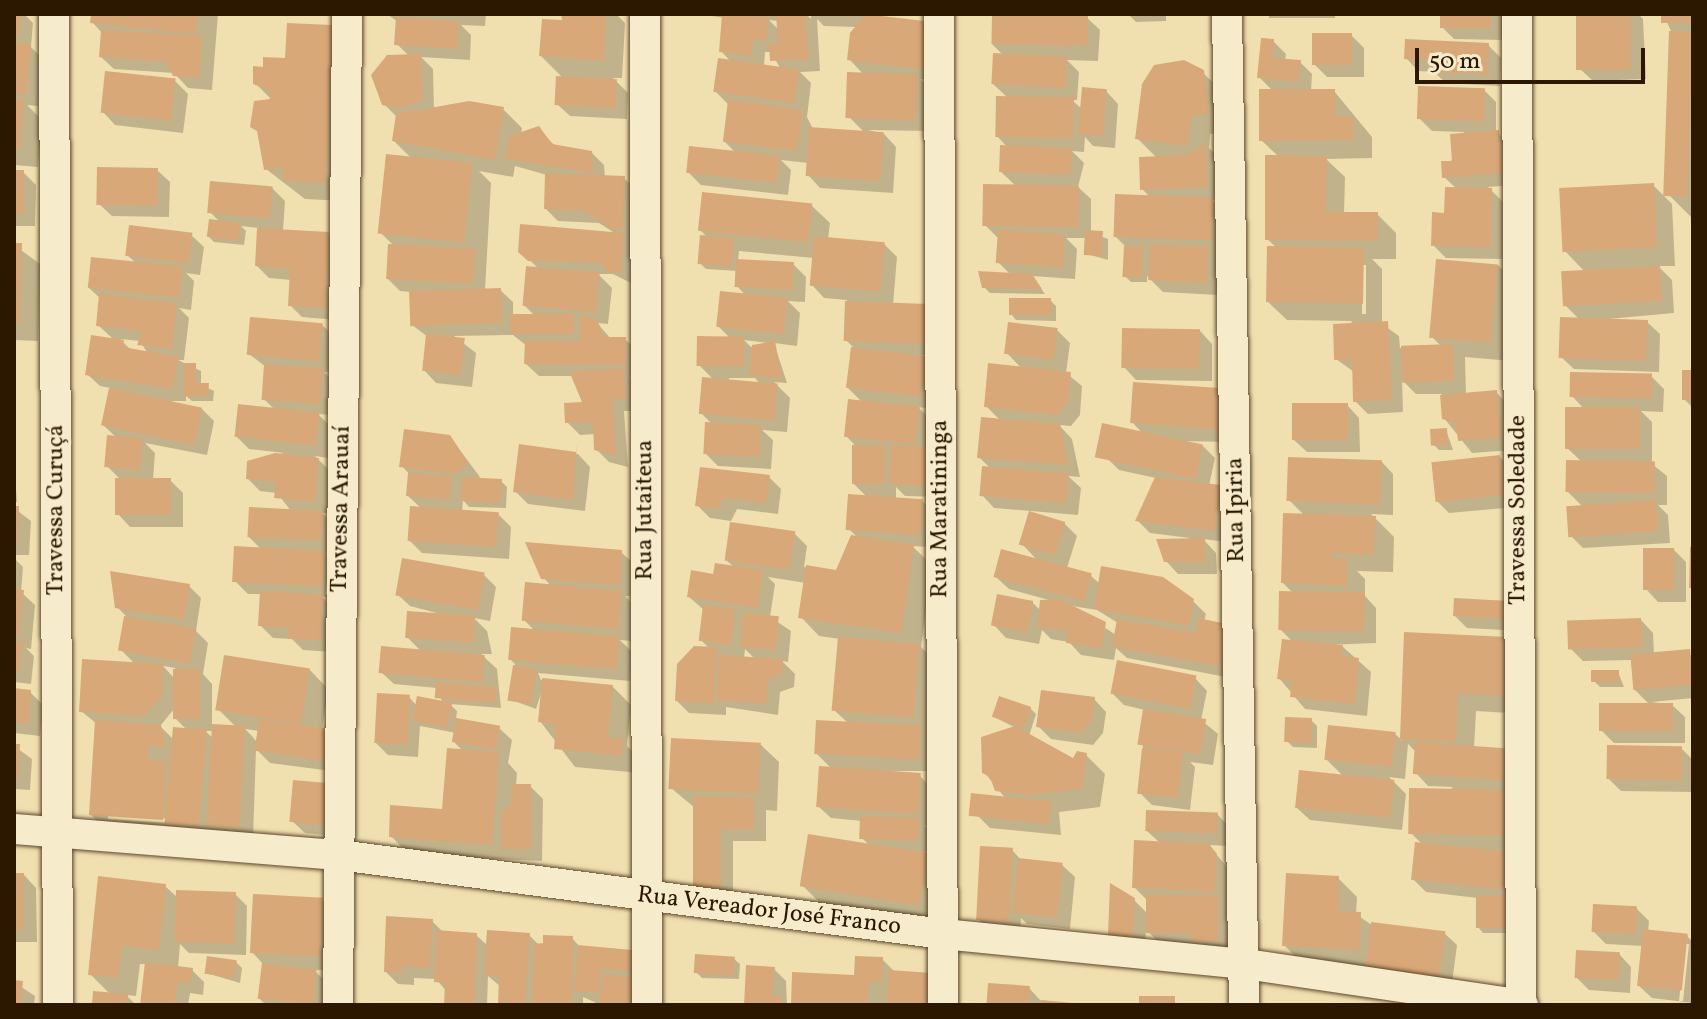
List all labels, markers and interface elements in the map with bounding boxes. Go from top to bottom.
scale bar [1419,32,1649,82]
text: 50 m [1429,45,1481,79]
street label: Travessa Soledade [1505,415,1533,605]
street label: Rua Maratininga [927,420,955,598]
street label: Travessa Curuçá [43,425,71,595]
street label: Travessa Arauaí [326,425,358,593]
street label: Rua Jutaiteua [632,440,660,580]
street label: Rua Ipiria [1222,457,1252,563]
street label: Rua Vereador José Franco [635,881,903,943]

